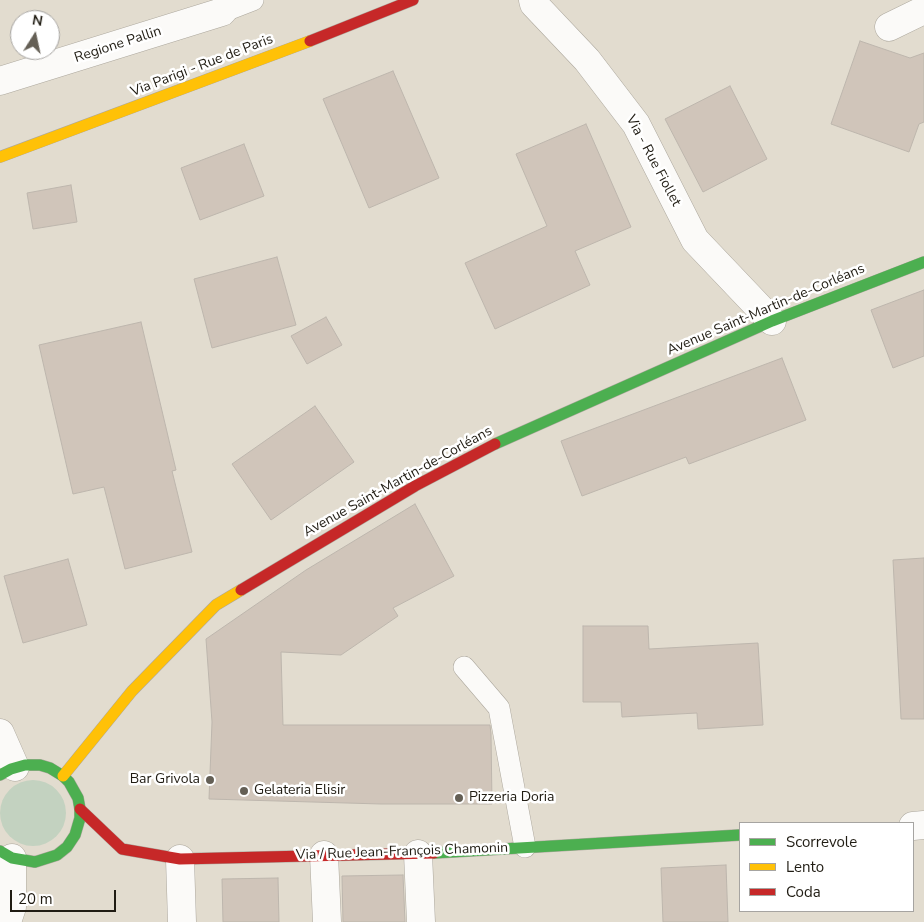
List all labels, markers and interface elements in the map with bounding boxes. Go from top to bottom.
north arrow [10,10,60,60]
text: N [31,10,44,31]
street label: Regione Pallin [72,23,164,67]
street label: Via Parigi - Rue de Paris [128,31,276,101]
street label: Via - Rue Fiollet [622,112,684,210]
street label: Avenue Saint-Martin-de-Corléans [665,261,867,359]
street label: Avenue Saint-Martin-de-Corléans [301,423,495,541]
place label: Bar Grivola [130,772,200,788]
marker: Bar Grivola [204,774,216,786]
place label: Gelateria Elisir [254,783,345,799]
marker: Gelateria Elisir [238,785,250,797]
place label: Pizzeria Doria [469,790,555,806]
marker: Pizzeria Doria [453,792,465,804]
legend [739,822,914,912]
text: Scorrevole [786,832,857,852]
street label: Via / Rue Jean-François Chamonin [296,840,508,864]
text: Lento [786,857,824,877]
scale bar [12,880,119,912]
text: Coda [786,882,821,902]
text: 20 m [18,889,53,909]

